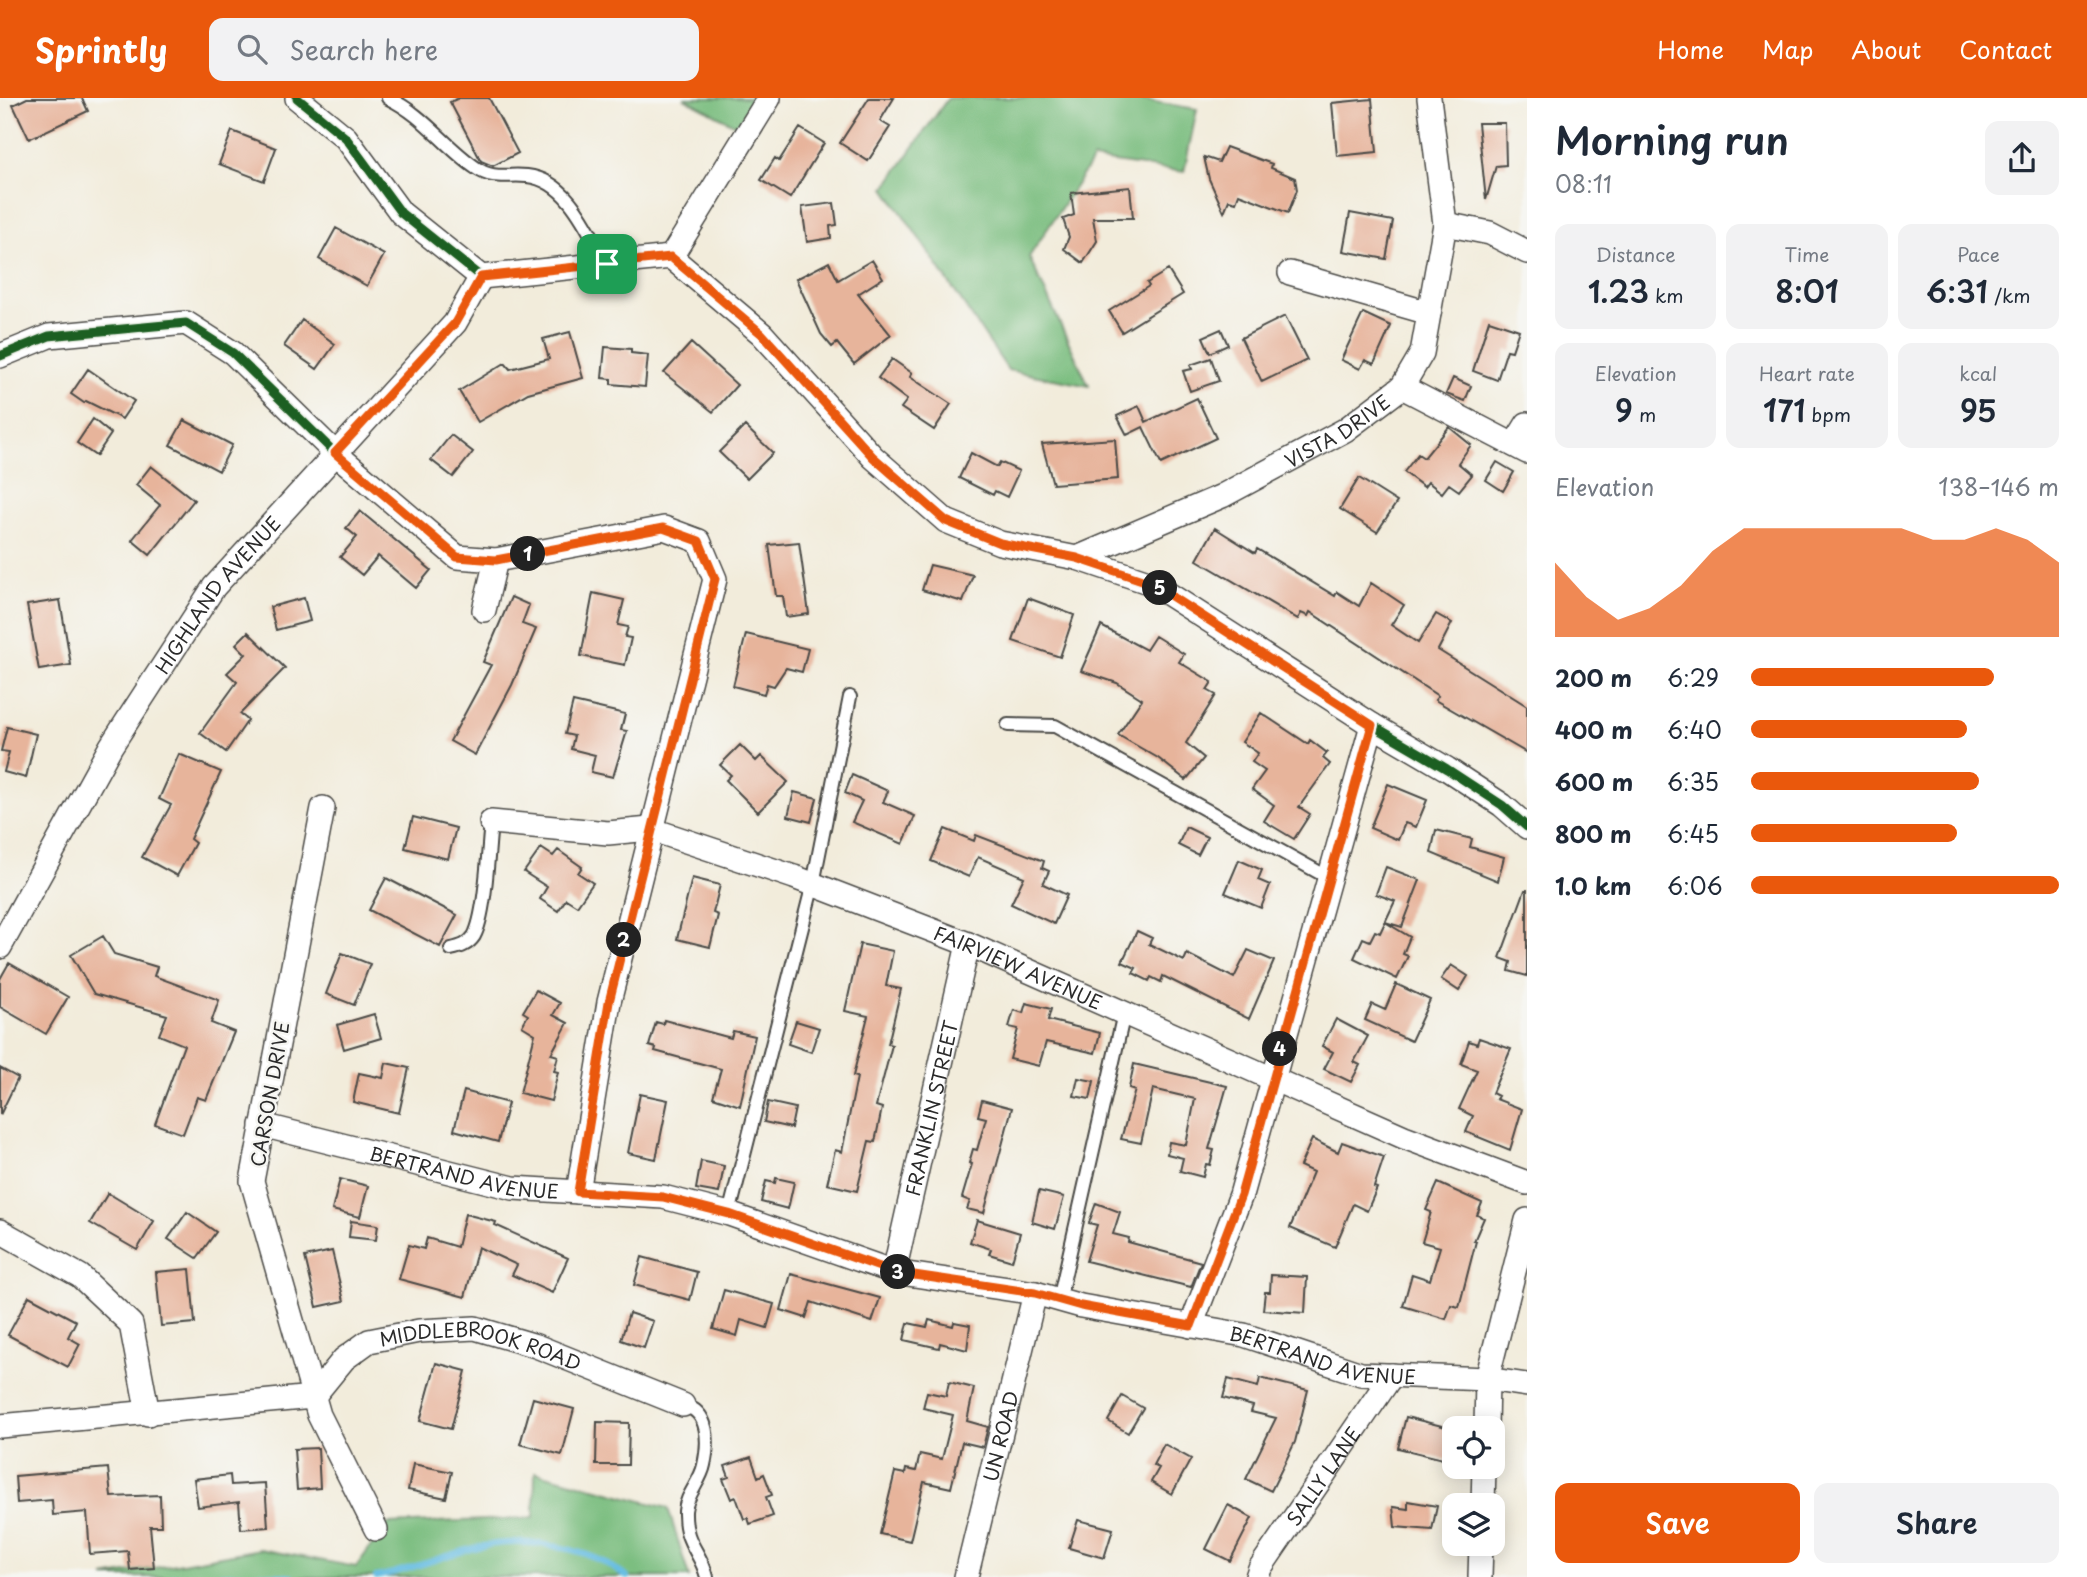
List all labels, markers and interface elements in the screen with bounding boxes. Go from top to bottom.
search box [209,18,699,81]
text: Sprintly [35,24,167,74]
icon: search [233,30,271,68]
text: Search here [289,30,438,69]
text: Home [1657,31,1724,67]
text: Map [1762,31,1813,67]
text: About [1851,31,1921,67]
text: Contact [1959,31,2052,67]
text: Morning run [1555,111,1789,168]
button: share [1985,121,2059,195]
text: 08:11 [1555,166,1612,201]
pin [577,234,637,294]
text: Distance [1596,240,1676,268]
text: Time [1785,240,1829,268]
text: Pace [1957,240,2000,268]
icon: arrive [588,245,626,283]
text: 1.23 [1588,268,1649,313]
text: 8:01 [1775,268,1839,313]
text: 6:31 [1926,268,1988,313]
text: km [1649,281,1684,309]
text: /km [1988,281,2031,309]
text: Elevation [1595,359,1677,387]
text: Heart rate [1759,359,1855,387]
text: kcal [1959,359,1997,387]
street label: VISTA DRIVE [1279,387,1395,474]
text: 9 [1615,387,1633,432]
text: 171 [1763,387,1805,432]
text: 95 [1960,387,1997,432]
text: m [1633,400,1656,428]
text: bpm [1805,400,1851,428]
text: Elevation [1555,469,1654,504]
text: 138–146 m [1938,469,2059,504]
street label: HIGHLAND AVENUE [148,509,287,679]
pin: 1 [510,536,546,572]
text: 1 [523,539,532,567]
pin: 5 [1142,570,1178,606]
text: 5 [1153,573,1166,601]
text: 200 m [1555,660,1632,695]
text: 6:29 [1667,660,1719,695]
text: 400 m [1555,712,1633,747]
text: 6:40 [1667,712,1722,747]
text: 600 m [1555,764,1633,799]
text: 6:35 [1667,764,1719,799]
text: 800 m [1555,816,1632,851]
text: 6:45 [1667,816,1719,851]
text: 1.0 km [1555,868,1632,903]
text: 6:06 [1667,868,1723,903]
street label: FAIRVIEW AVENUE [930,918,1107,1016]
pin: 2 [606,922,642,958]
text: 2 [617,925,630,953]
street label: FRANKLIN STREET [898,1018,964,1199]
street label: CARSON DRIVE [242,1019,296,1169]
pin: 4 [1262,1032,1298,1066]
text: 4 [1273,1034,1286,1062]
street label: BERTRAND AVENUE [367,1139,559,1205]
pin: 3 [880,1254,916,1290]
text: 3 [891,1257,904,1285]
street label: MIDDLEBROOK ROAD [377,1314,586,1377]
street label: BERTRAND AVENUE [1227,1319,1417,1390]
street label: UN ROAD [976,1388,1025,1484]
map controls [1442,1416,1505,1556]
button: locate [1442,1416,1505,1479]
street label: SALLY LANE [1279,1421,1367,1531]
button: Save [1555,1483,1800,1563]
button: Share [1814,1483,2059,1563]
button: layers [1442,1493,1505,1556]

